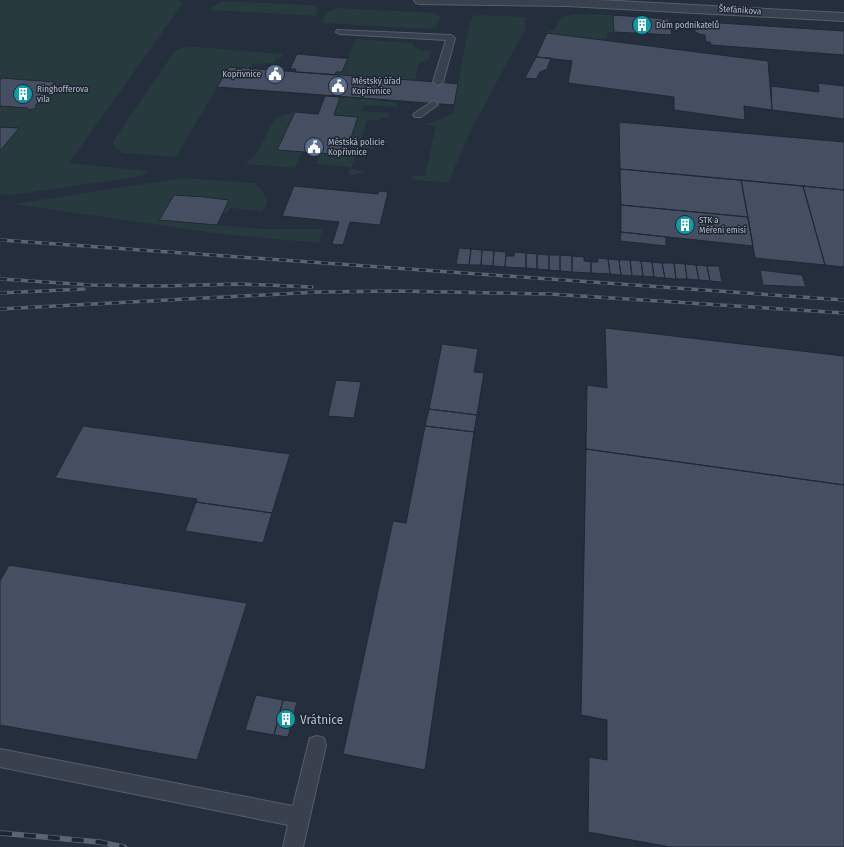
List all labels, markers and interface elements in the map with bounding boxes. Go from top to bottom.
street label: Štefánikova [718,3,762,17]
building icon: Dům podnikatelů [631,14,653,36]
place label: Dům podnikatelů [656,20,719,30]
public building icon: Kopřivnice [264,63,286,85]
place label: Kopřivnice [222,69,262,79]
public building icon: Městský úřad Kopřivnice [327,75,349,97]
place label: Městský úřad Kopřivnice [352,76,401,96]
building icon: Ringhofferova vila [12,83,34,105]
place label: Ringhofferova vila [37,84,89,104]
public building icon: Městská policie Kopřivnice [303,136,325,158]
place label: Městská policie Kopřivnice [328,137,385,157]
building icon: STK a Měření emisí [674,214,696,236]
place label: STK a Měření emisí [699,215,747,235]
building icon: Vrátnice [275,708,297,730]
place label: Vrátnice [300,712,343,727]

